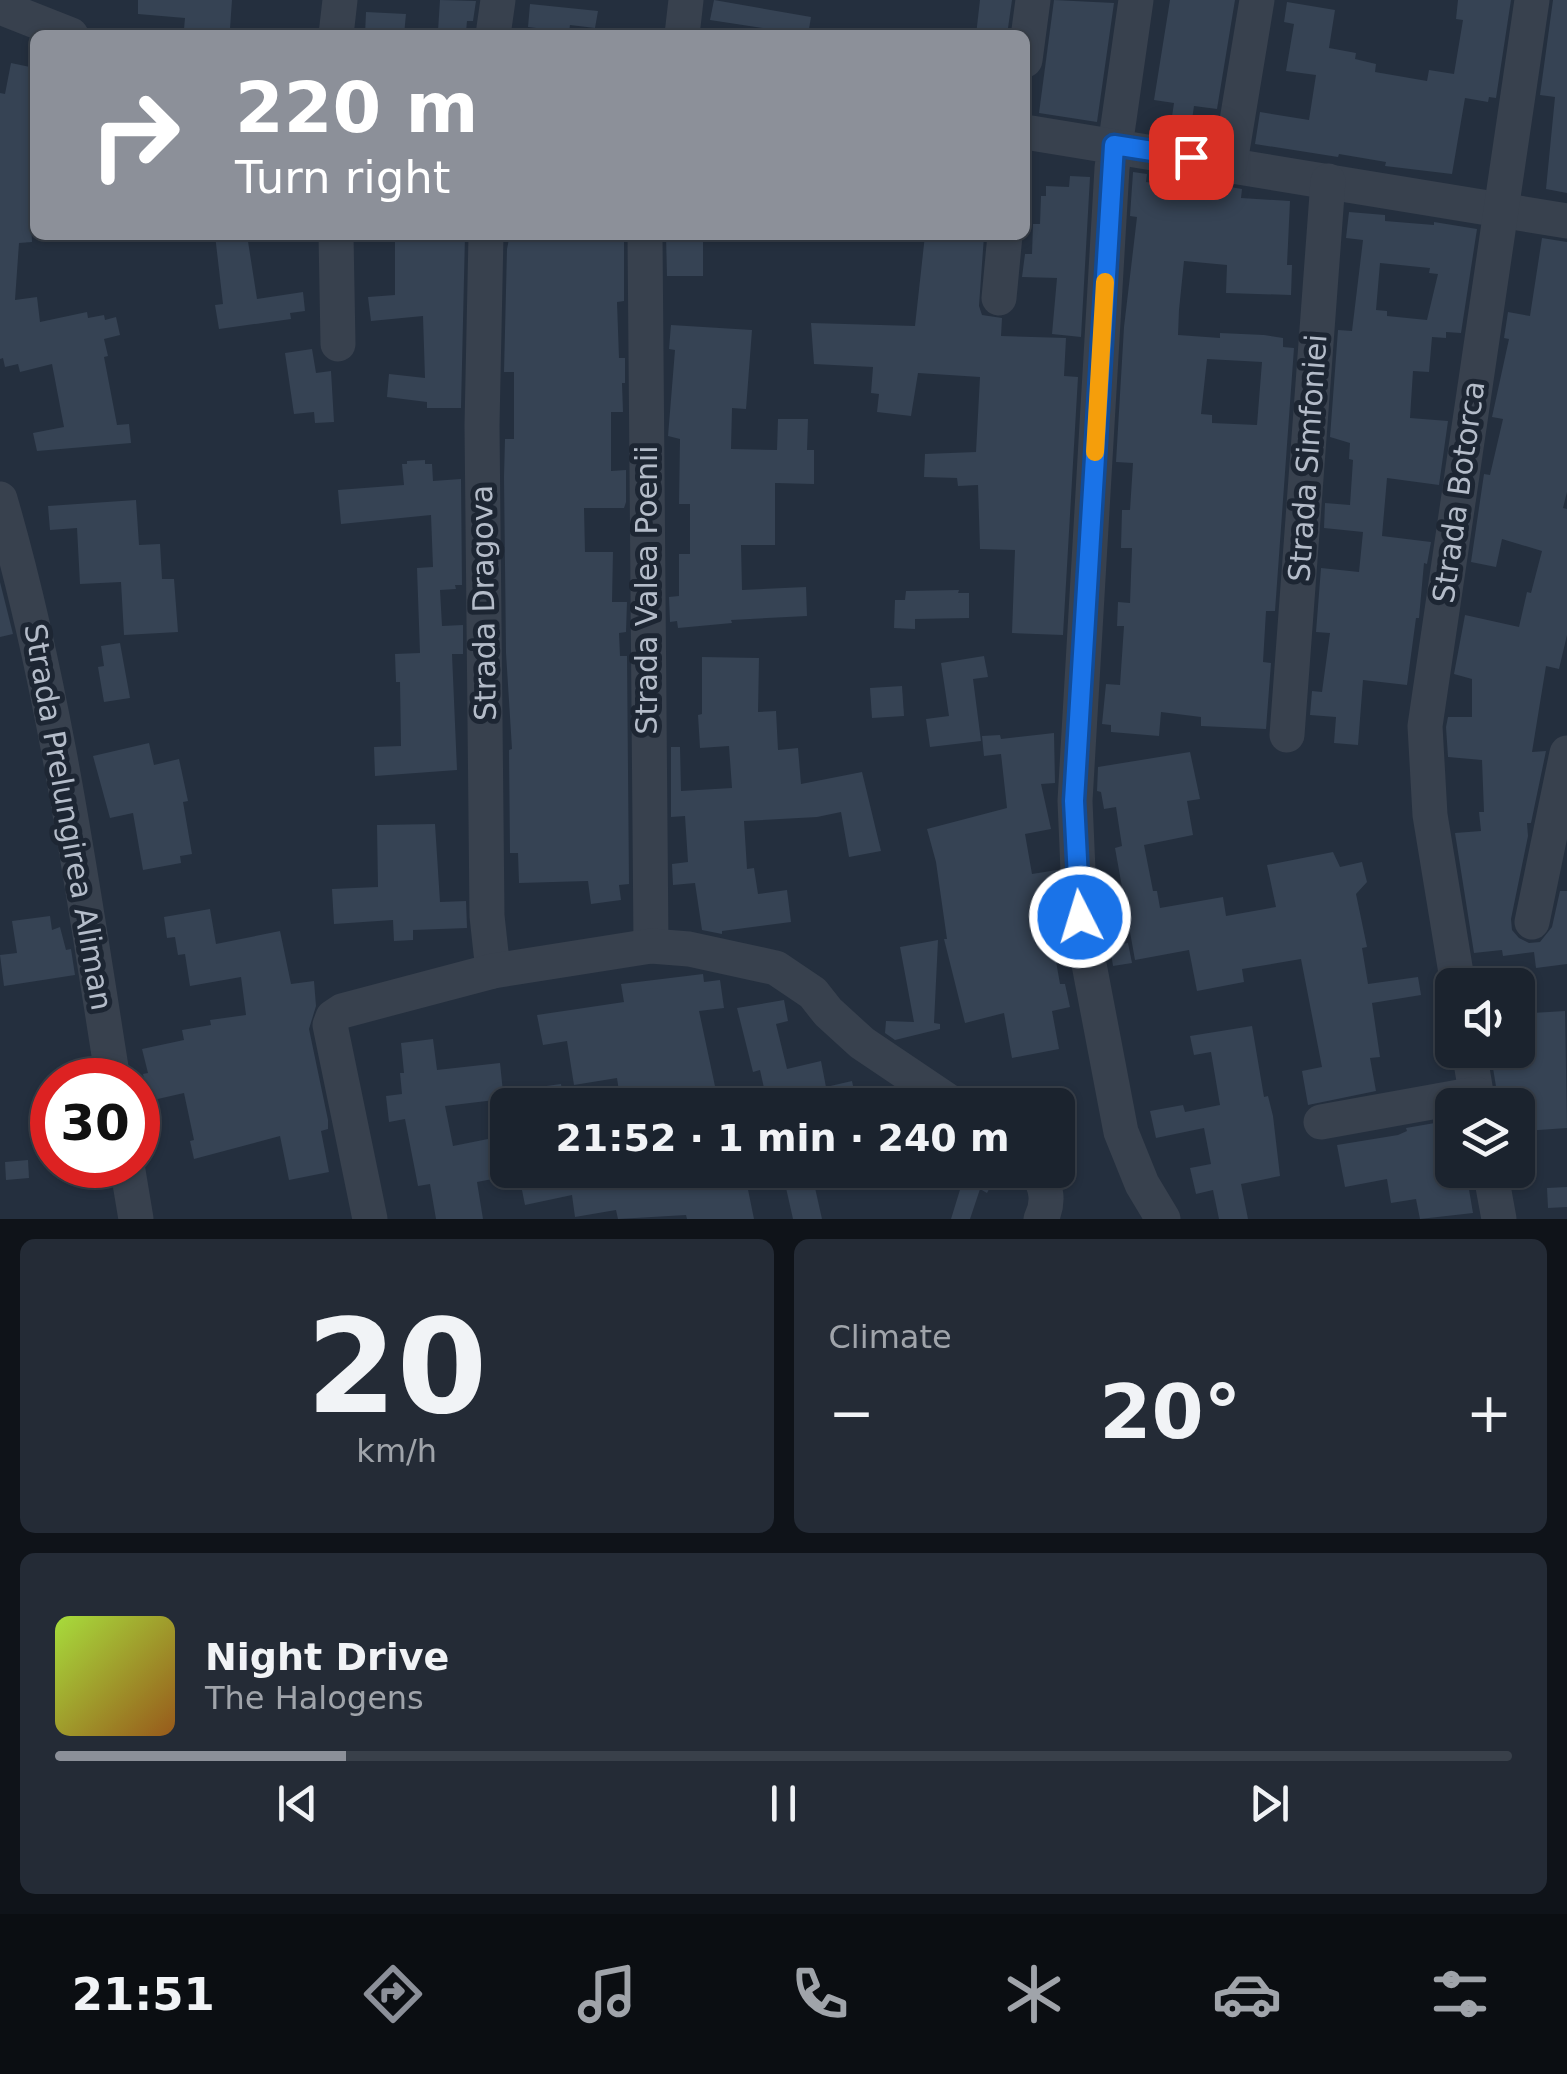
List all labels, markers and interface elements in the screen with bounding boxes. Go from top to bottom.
text: 220 m [235,67,478,149]
icon: right [70,70,200,200]
pin [1149,115,1234,200]
icon: arrive [1164,130,1219,185]
text: Turn right [235,151,450,204]
street label: Strada Simfoniei [1281,333,1334,583]
street label: Strada Botorca [1426,379,1491,605]
street label: Strada Valea Poenii [629,445,664,735]
street label: Strada Dragova [464,485,503,721]
street label: Strada Prelungirea Aliman [17,621,120,1013]
position arrow [1028,865,1132,969]
map controls [1435,968,1535,1188]
button: sound [1435,968,1535,1068]
speed limit sign: 30 [30,1058,160,1188]
button: layers [1435,1088,1535,1188]
text: 21:52 · 1 min · 240 m [555,1116,1010,1160]
text: 20 [306,1291,487,1443]
text: Climate [829,1318,952,1356]
text: 20° [1099,1368,1241,1456]
text: − [829,1381,875,1445]
text: + [1466,1381,1512,1445]
text: km/h [356,1432,437,1470]
text: Night Drive [205,1635,449,1679]
text: The Halogens [205,1679,424,1717]
icon: previous [270,1776,325,1831]
icon: pause [756,1776,811,1831]
icon: next [1242,1776,1297,1831]
icon: directions [358,1959,428,2029]
icon: music [572,1959,642,2029]
icon: phone [785,1959,855,2029]
icon: climate [999,1959,1069,2029]
icon: car [1212,1959,1282,2029]
icon: filters [1425,1959,1495,2029]
text: 21:51 [72,1968,215,2021]

